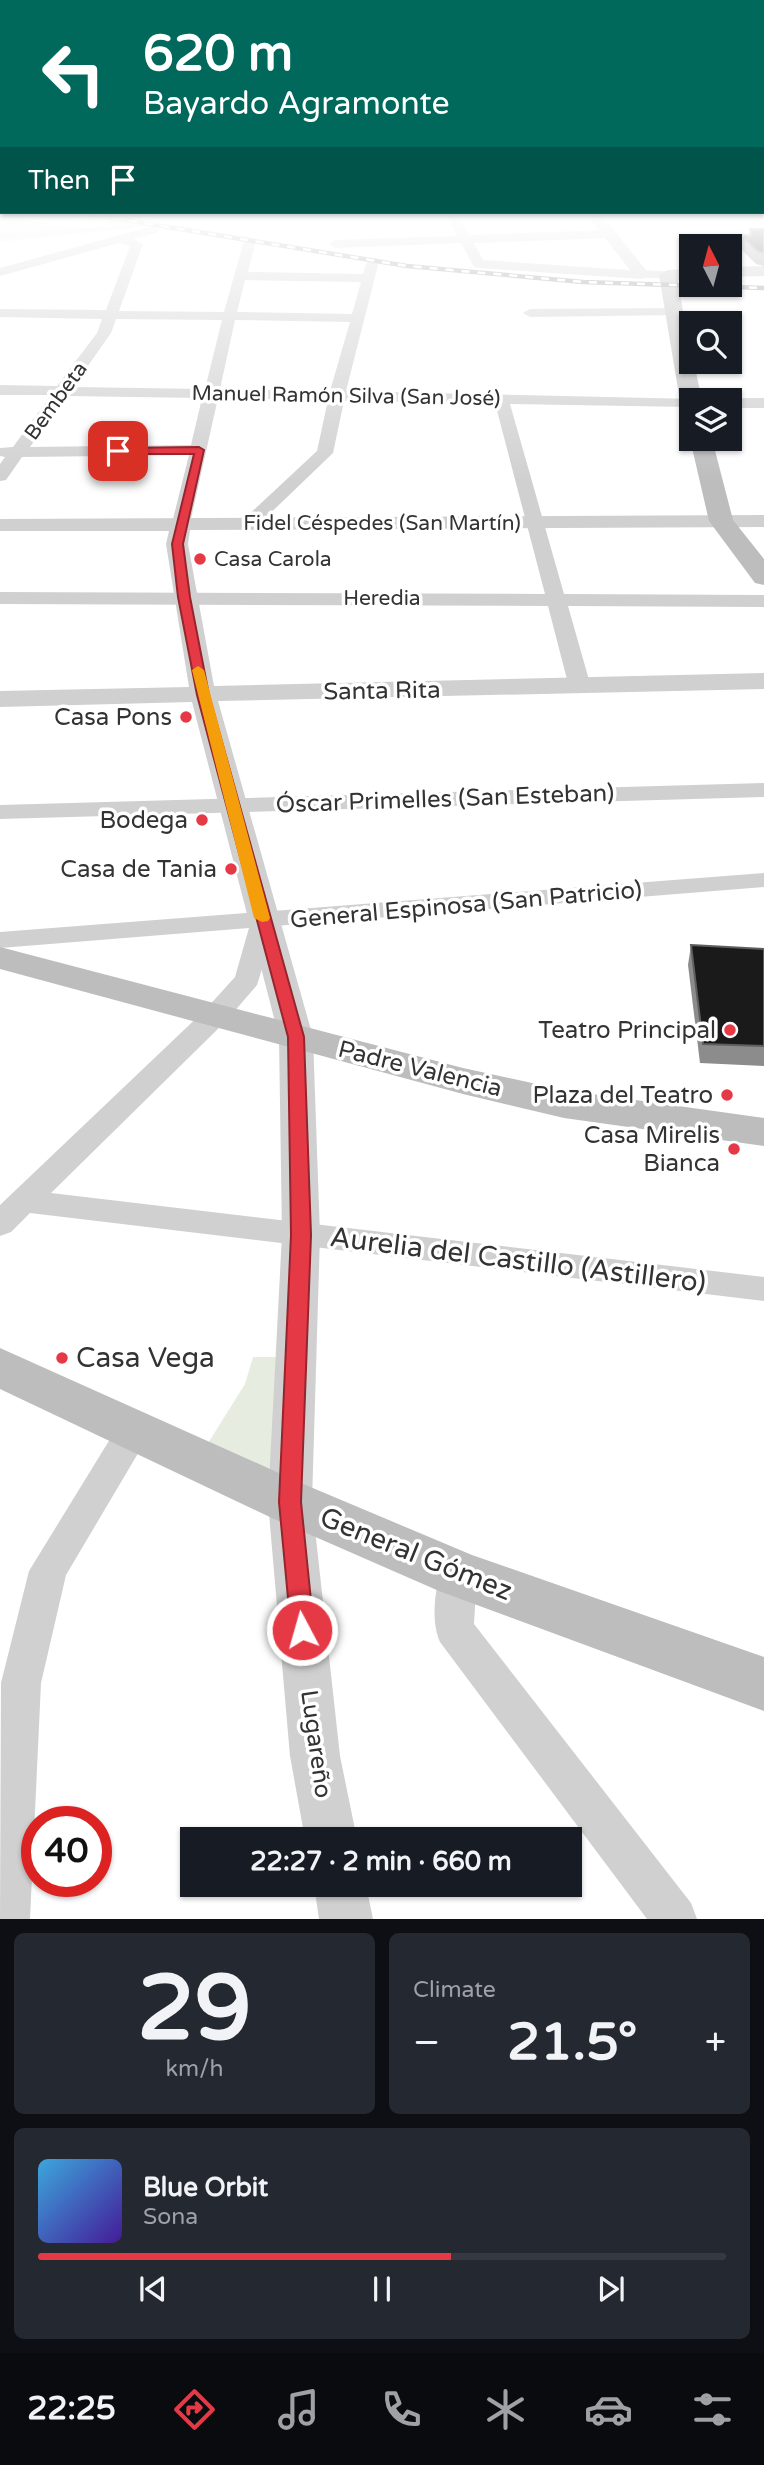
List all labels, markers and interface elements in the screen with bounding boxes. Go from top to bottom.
text: 620 m [143,25,293,84]
icon: left [28,28,119,119]
text: Bayardo Agramonte [143,85,450,123]
icon: arrive [104,161,142,199]
text: Then [28,165,90,196]
north arrow [679,234,742,298]
map controls [679,234,742,451]
button: search [679,311,742,374]
street label: Bembeta [19,357,93,445]
street label: Manuel Ramón Silva (San José) [191,381,501,411]
button: layers [679,388,742,451]
pin [88,421,148,481]
icon: arrive [99,432,137,470]
street label: Fidel Céspedes (San Martín) [243,511,521,536]
place label: Casa Carola [214,547,332,572]
marker: Casa Carola [192,551,208,567]
street label: Heredia [343,586,421,611]
street label: Santa Rita [323,675,441,707]
place label: Casa Pons [54,703,172,732]
marker: Casa Pons [178,709,194,725]
street label: Óscar Primelles (San Esteban) [275,778,615,819]
place label: Bodega [100,806,188,835]
marker: Bodega [194,812,210,828]
place label: Casa de Tania [60,855,217,884]
marker: Casa de Tania [223,861,239,877]
street label: General Espinosa (San Patricio) [289,875,643,935]
place label: Teatro Principal [538,1016,716,1045]
marker: Teatro Principal [722,1022,738,1038]
street label: Padre Valencia [335,1035,505,1103]
place label: Plaza del Teatro [532,1081,713,1110]
marker: Plaza del Teatro [719,1087,735,1103]
place label: Casa Mirelis Bianca [584,1121,720,1178]
marker: Casa Mirelis Bianca [726,1141,742,1157]
street label: Aurelia del Castillo (Astillero) [328,1220,708,1300]
place label: Casa Vega [76,1341,215,1375]
marker: Casa Vega [54,1350,70,1366]
street label: General Gómez [315,1500,517,1608]
position arrow [265,1593,339,1667]
street label: Lugareño [294,1688,338,1800]
speed limit sign: 40 [21,1806,112,1897]
text: 22:27 · 2 min · 660 m [250,1846,512,1877]
text: 29 [137,1954,252,2064]
text: Climate [413,1976,496,2004]
text: 21.5° [507,2011,637,2074]
text: − [413,2020,440,2066]
text: + [705,2020,726,2066]
text: km/h [166,2055,223,2083]
text: Blue Orbit [143,2172,268,2203]
text: Sona [143,2203,198,2231]
icon: previous [134,2270,172,2308]
icon: pause [363,2270,401,2308]
icon: next [592,2270,630,2308]
icon: directions [170,2385,219,2434]
icon: music [274,2385,323,2434]
icon: phone [377,2385,426,2434]
icon: climate [481,2385,530,2434]
icon: car [584,2385,633,2434]
icon: filters [688,2385,737,2434]
text: 22:25 [27,2390,116,2428]

